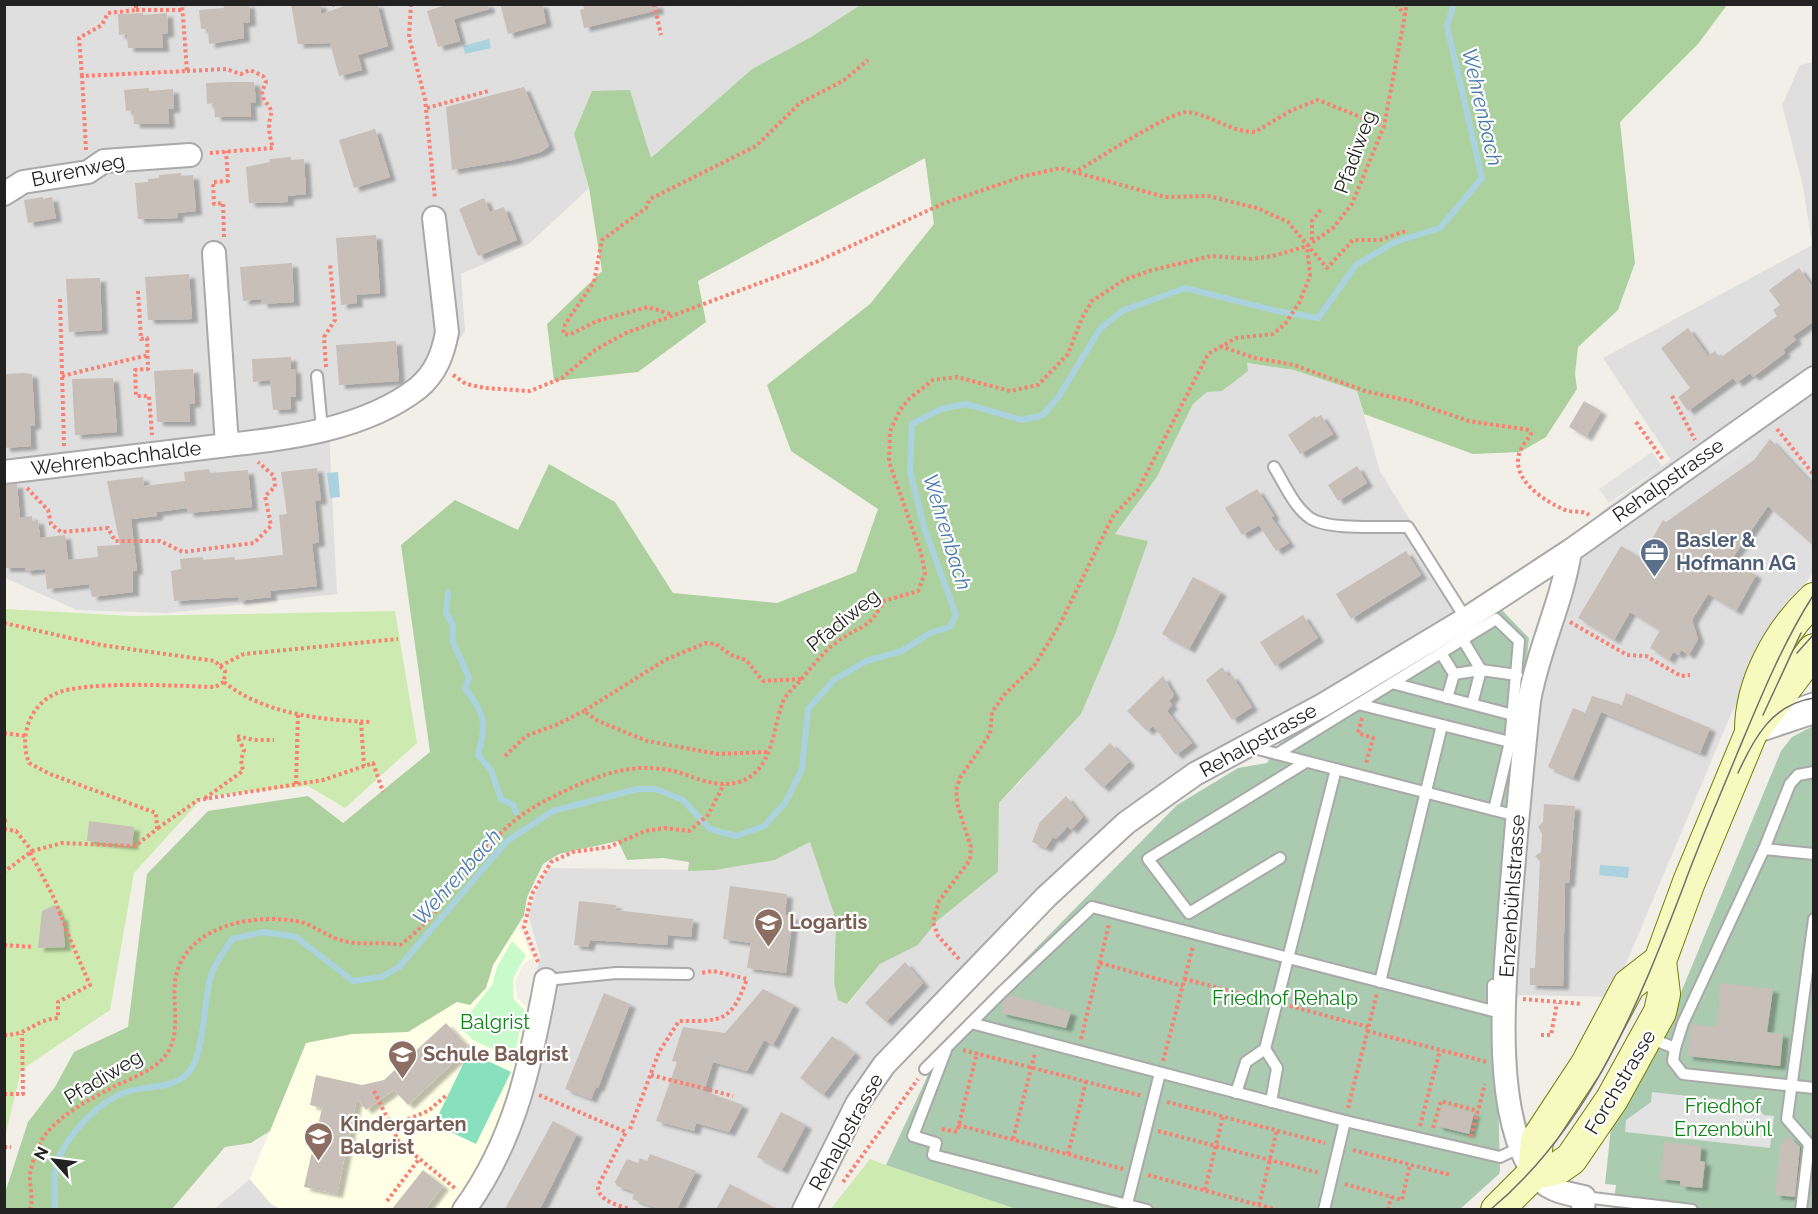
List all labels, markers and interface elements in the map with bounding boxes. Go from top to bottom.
water label: Wehrenbach [1457,45,1508,168]
street label: Pfadiweg [1329,107,1381,197]
street label: Burenweg [29,148,127,192]
street label: Rehalpstrasse [1608,433,1728,527]
street label: Wehrenbachhalde [30,436,203,480]
water label: Wehrenbach [918,471,977,593]
place label: Basler & Hofmann AG [1676,528,1796,575]
office icon: Basler & Hofmann AG [1639,536,1671,578]
street label: Pfadiweg [802,583,884,657]
street label: Rehalpstrasse [1195,698,1321,782]
street label: Enzenbühlstrasse [1494,813,1530,978]
water label: Wehrenbach [407,824,506,930]
school or university icon: Logartis [752,906,784,948]
place label: Logartis [789,910,867,934]
park label: Friedhof Rehalp [1212,986,1358,1010]
park label: Balgrist [460,1010,530,1034]
street label: Forchstrasse [1579,1025,1661,1139]
school or university icon: Schule Balgrist [386,1038,418,1080]
place label: Schule Balgrist [423,1042,569,1066]
street label: Pfadiweg [60,1044,146,1110]
street label: Rehalpstrasse [804,1069,888,1195]
park label: Friedhof Enzenbühl [1674,1094,1773,1141]
place label: Kindergarten Balgrist [340,1112,467,1159]
school or university icon: Kindergarten Balgrist [303,1120,335,1162]
north arrow [24,1130,84,1190]
text: N [30,1143,52,1163]

